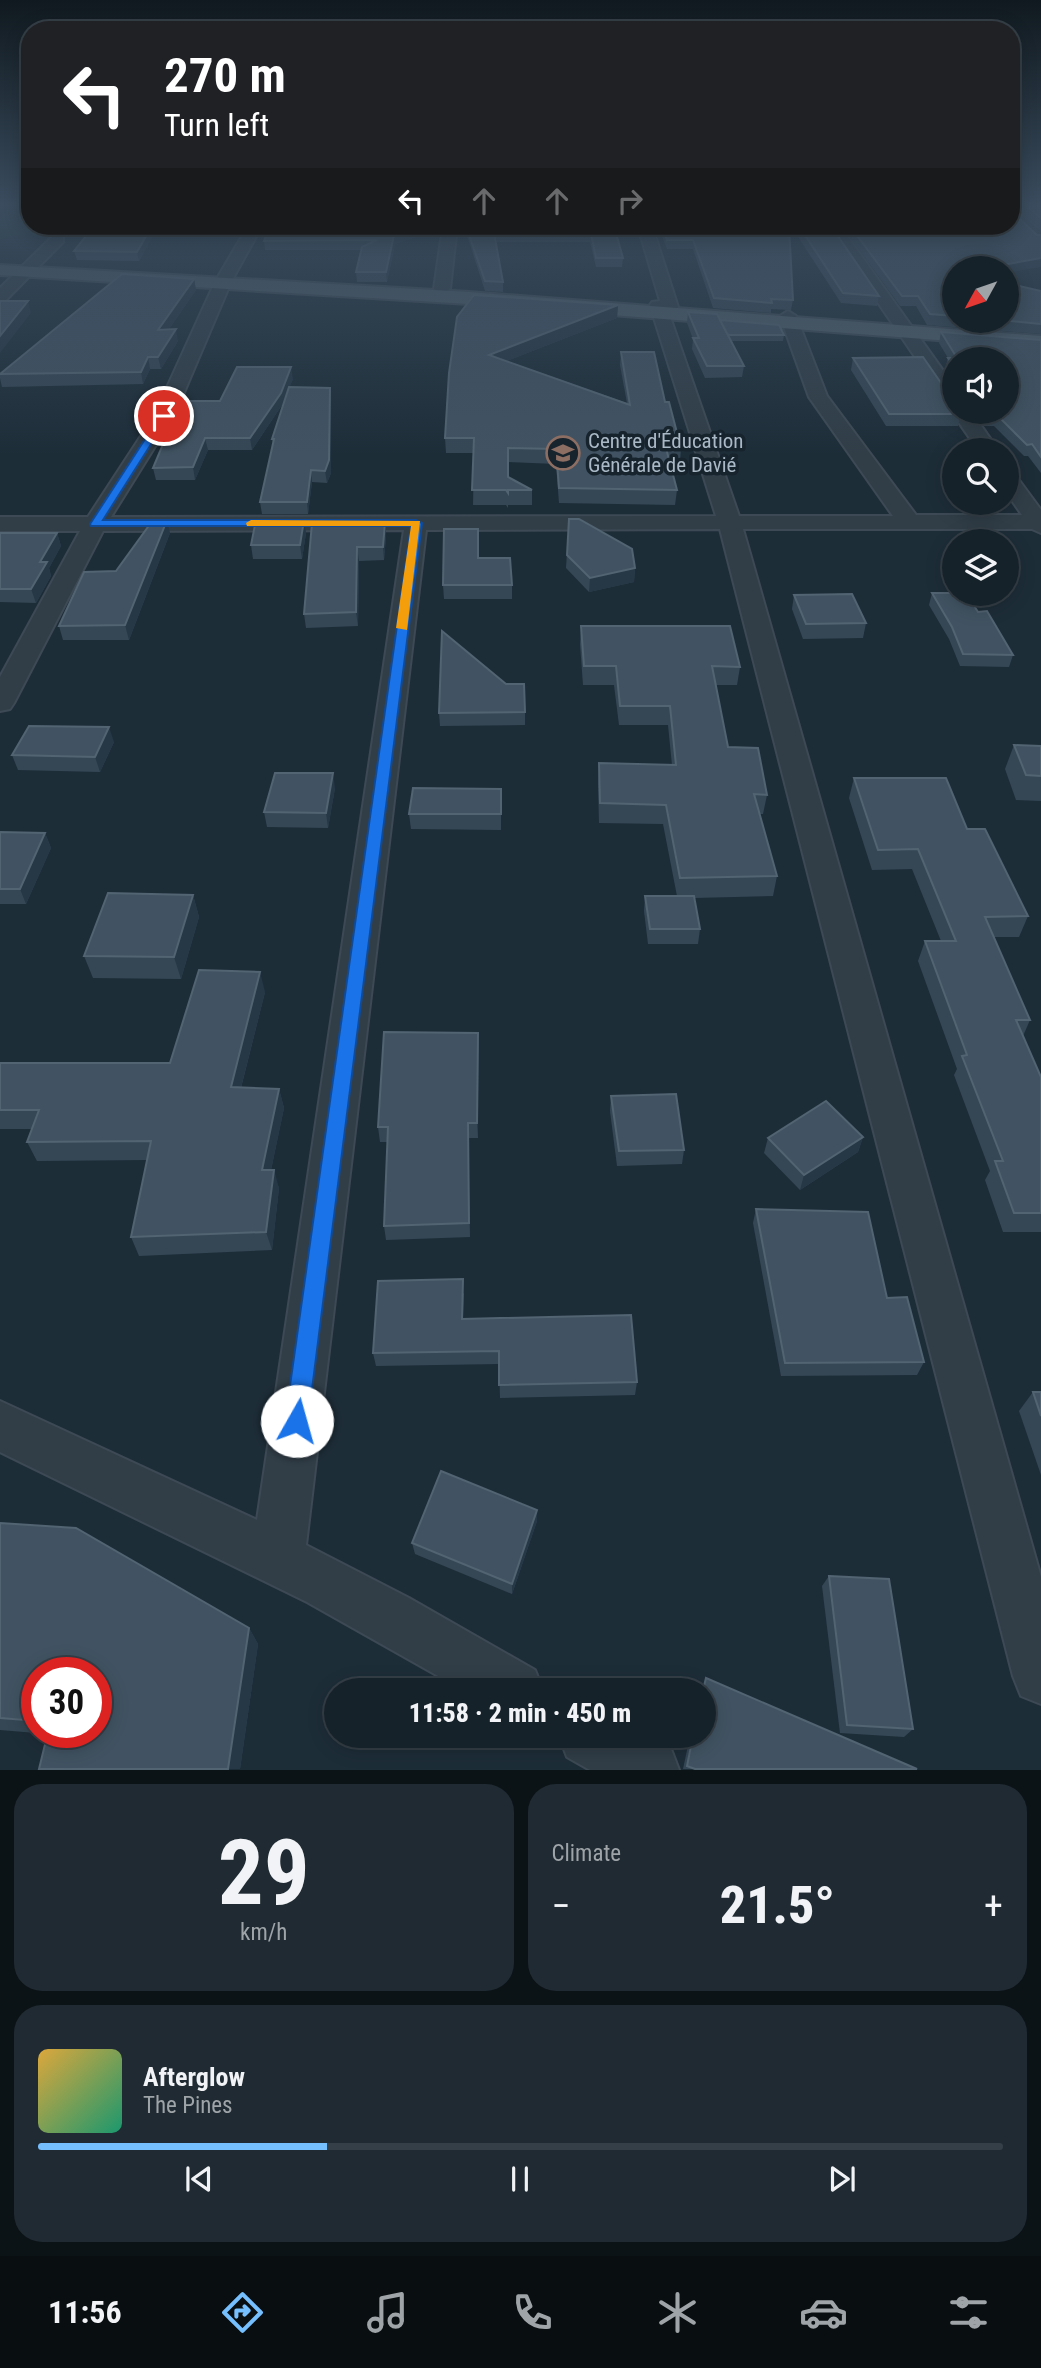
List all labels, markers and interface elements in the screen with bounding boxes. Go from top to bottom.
text: 270 m [164,47,286,104]
icon: left [49,49,140,140]
text: Turn left [164,106,269,144]
icon: left [392,182,430,220]
icon: ahead [465,182,503,220]
icon: ahead [538,182,576,220]
icon: right [611,182,649,220]
north arrow [942,256,1018,332]
map controls [942,256,1019,606]
button: sound [942,347,1019,424]
pin [134,386,194,446]
icon: arrive [145,397,183,435]
place label: Centre d'Éducation Générale de Davié [588,429,743,477]
school or university icon: Centre d'Éducation Générale de Davié [544,434,582,472]
button: search [942,438,1019,515]
button: layers [942,529,1019,606]
position arrow [260,1384,334,1458]
speed limit sign: 30 [21,1657,112,1748]
text: 11:58 · 2 min · 450 m [409,1698,631,1728]
text: 29 [218,1820,310,1926]
text: Climate [552,1840,621,1867]
text: 21.5° [720,1875,835,1936]
text: − [552,1884,571,1928]
text: + [984,1884,1003,1928]
text: km/h [240,1919,287,1946]
text: Afterglow [143,2062,245,2092]
text: The Pines [143,2092,233,2119]
icon: previous [180,2160,218,2198]
icon: pause [501,2160,539,2198]
icon: next [823,2160,861,2198]
icon: directions [218,2288,267,2337]
icon: music [363,2288,412,2337]
icon: phone [508,2288,557,2337]
icon: climate [653,2288,702,2337]
icon: car [799,2288,848,2337]
icon: filters [944,2288,993,2337]
text: 11:56 [48,2293,122,2331]

